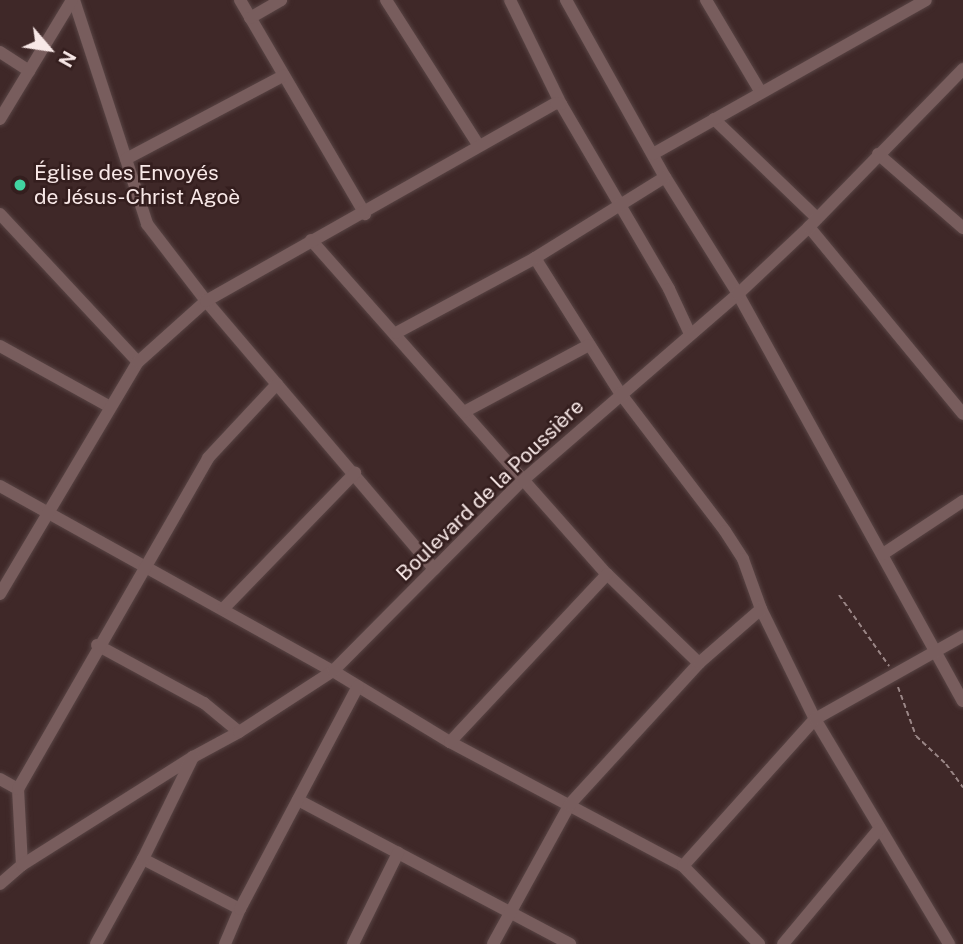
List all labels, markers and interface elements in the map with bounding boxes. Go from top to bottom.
north arrow [14,14,84,84]
text: N [54,47,81,71]
place label: Église des Envoyés de Jésus-Christ Agoè [34,160,240,210]
marker: Église des Envoyés de Jésus-Christ Agoè [12,177,28,193]
street label: Boulevard de la Poussière [391,394,589,586]

